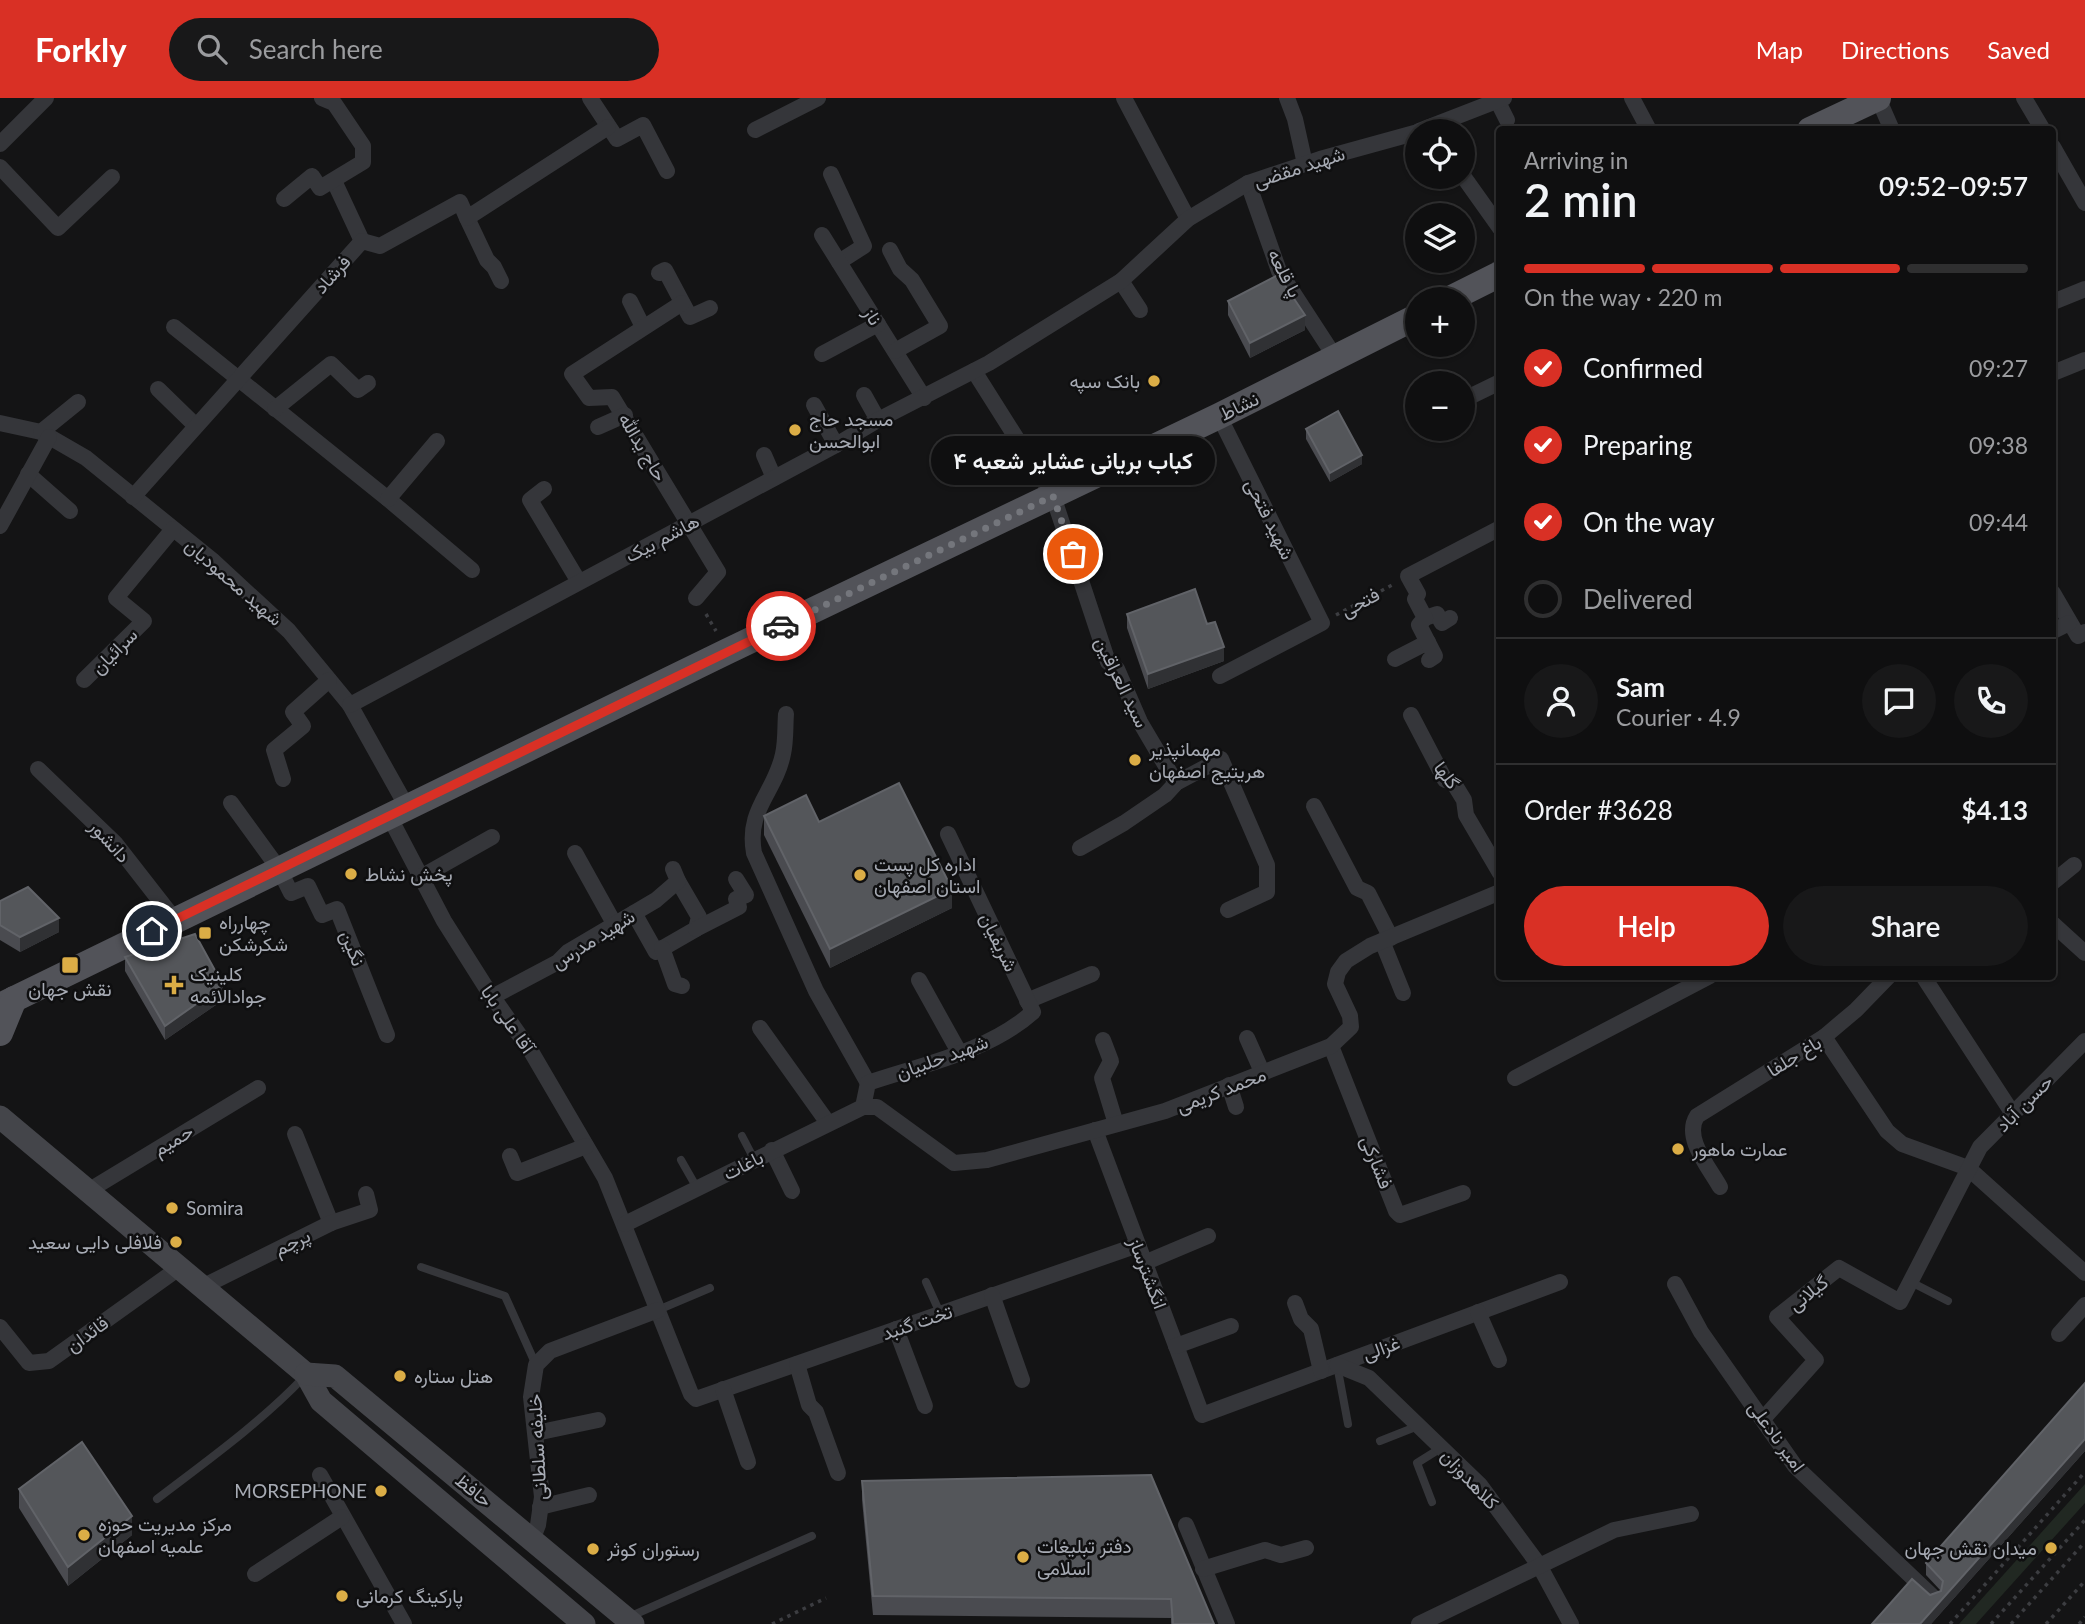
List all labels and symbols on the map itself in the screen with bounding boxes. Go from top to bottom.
street label: شهید مقضی [1250,141,1348,193]
street label: پا قلعه [1261,245,1307,302]
street label: فرشاد [308,250,356,298]
street label: ناز [858,302,888,330]
place label: بانک سپه [1070,369,1140,395]
marker: بانک سپه [1146,373,1162,389]
street label: نشاط [1216,386,1262,425]
place label: مسجد حاج ابوالحسن [809,407,894,453]
street label: حاج یدالله [612,409,673,486]
marker: مسجد حاج ابوالحسن [787,422,803,438]
callout: کباب بریانی عشایر شعبه ۴ [931,435,1215,484]
street label: شهید فتحی [1240,475,1300,563]
street label: هاشم بیک [621,509,704,568]
pin [1043,524,1103,584]
street label: شهید محمودیان [180,533,288,631]
street label: فتحی [1336,582,1384,622]
courier [746,591,816,661]
street label: سرائیان [86,623,142,679]
street label: سید العراقین [1090,633,1154,731]
place label: مهمانپذیر هریتیج اصفهان [1148,737,1265,785]
marker: مهمانپذیر هریتیج اصفهان [1127,752,1143,768]
street label: گلها [1429,756,1465,794]
street label: دانشور [84,814,136,868]
place label: اداره کل پست استان اصفهان [874,852,980,898]
place label: پخش نشاط [365,862,453,888]
marker: پخش نشاط [343,866,359,882]
marker: اداره کل پست استان اصفهان [852,867,868,883]
pin [122,901,182,961]
street label: شهید مدرس [547,904,639,974]
street label: شریفیان [975,909,1023,975]
place label: چهارراه شکرشکن [219,910,288,956]
marker: چهارراه شکرشکن [197,925,213,941]
street label: نگین [335,927,371,969]
marker: نقش جهان [60,955,80,975]
place label: کلینیک جوادالائمه [190,962,266,1008]
marker: کلینیک جوادالائمه [164,975,184,995]
place label: نقش جهان [28,977,112,1001]
street label: آقا علی بابا [476,980,541,1059]
street label: شهید حلبیان [893,1029,991,1085]
street label: باغ جلفا [1762,1030,1826,1083]
street label: محمد کریمی [1173,1062,1269,1118]
street label: حسن آباد [1990,1069,2058,1137]
street label: حمیم [149,1119,198,1162]
street label: فشارکی [1356,1132,1398,1192]
place label: عمارت ماهور [1691,1137,1788,1161]
marker: عمارت ماهور [1670,1141,1686,1157]
street label: باغات [719,1145,767,1185]
place label: Somira [186,1196,243,1219]
marker: Somira [164,1200,180,1216]
street label: پرچم [270,1223,315,1263]
place label: فلافلی دایی سعید [28,1230,162,1254]
street label: انگشترساز [1123,1233,1173,1312]
marker: فلافلی دایی سعید [168,1234,184,1250]
street label: گیلانی [1783,1270,1833,1316]
street label: تخت گنبد [879,1299,955,1345]
street label: قائدان [61,1311,112,1357]
street label: غزالی [1359,1330,1403,1366]
place label: هتل ستاره [414,1364,493,1388]
marker: هتل ستاره [392,1368,408,1384]
street label: خلیفه سلطانی [522,1393,552,1501]
street label: امیر نادعلی [1743,1396,1811,1476]
street label: کلاهدوزان [1436,1444,1504,1514]
street label: حافظ [451,1468,497,1511]
place label: MORSEPHONE [234,1479,367,1502]
marker: MORSEPHONE [373,1483,389,1499]
place label: مرکز مدیریت حوزه علمیه اصفهان [98,1512,232,1558]
marker: مرکز مدیریت حوزه علمیه اصفهان [76,1527,92,1543]
place label: دفتر تبلیغات اسلامی [1037,1534,1132,1580]
place label: میدان نقش جهان [1904,1536,2037,1560]
place label: رستوران کوثر [606,1537,700,1561]
marker: میدان نقش جهان [2043,1540,2059,1556]
marker: رستوران کوثر [585,1541,601,1557]
marker: دفتر تبلیغات اسلامی [1015,1549,1031,1565]
place label: پارکینگ کرمانی [356,1584,463,1610]
marker: پارکینگ کرمانی [334,1588,350,1604]

